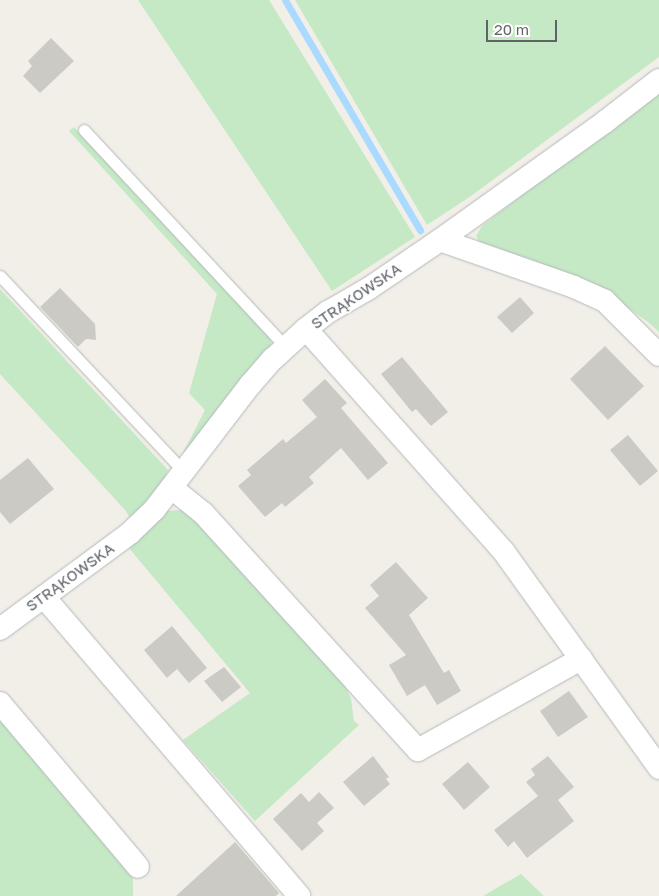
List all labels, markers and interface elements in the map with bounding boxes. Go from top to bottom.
scale bar [489,10,560,42]
text: 20 m [494,20,529,38]
street label: STRĄKOWSKA [308,259,404,333]
street label: STRĄKOWSKA [22,539,118,615]

